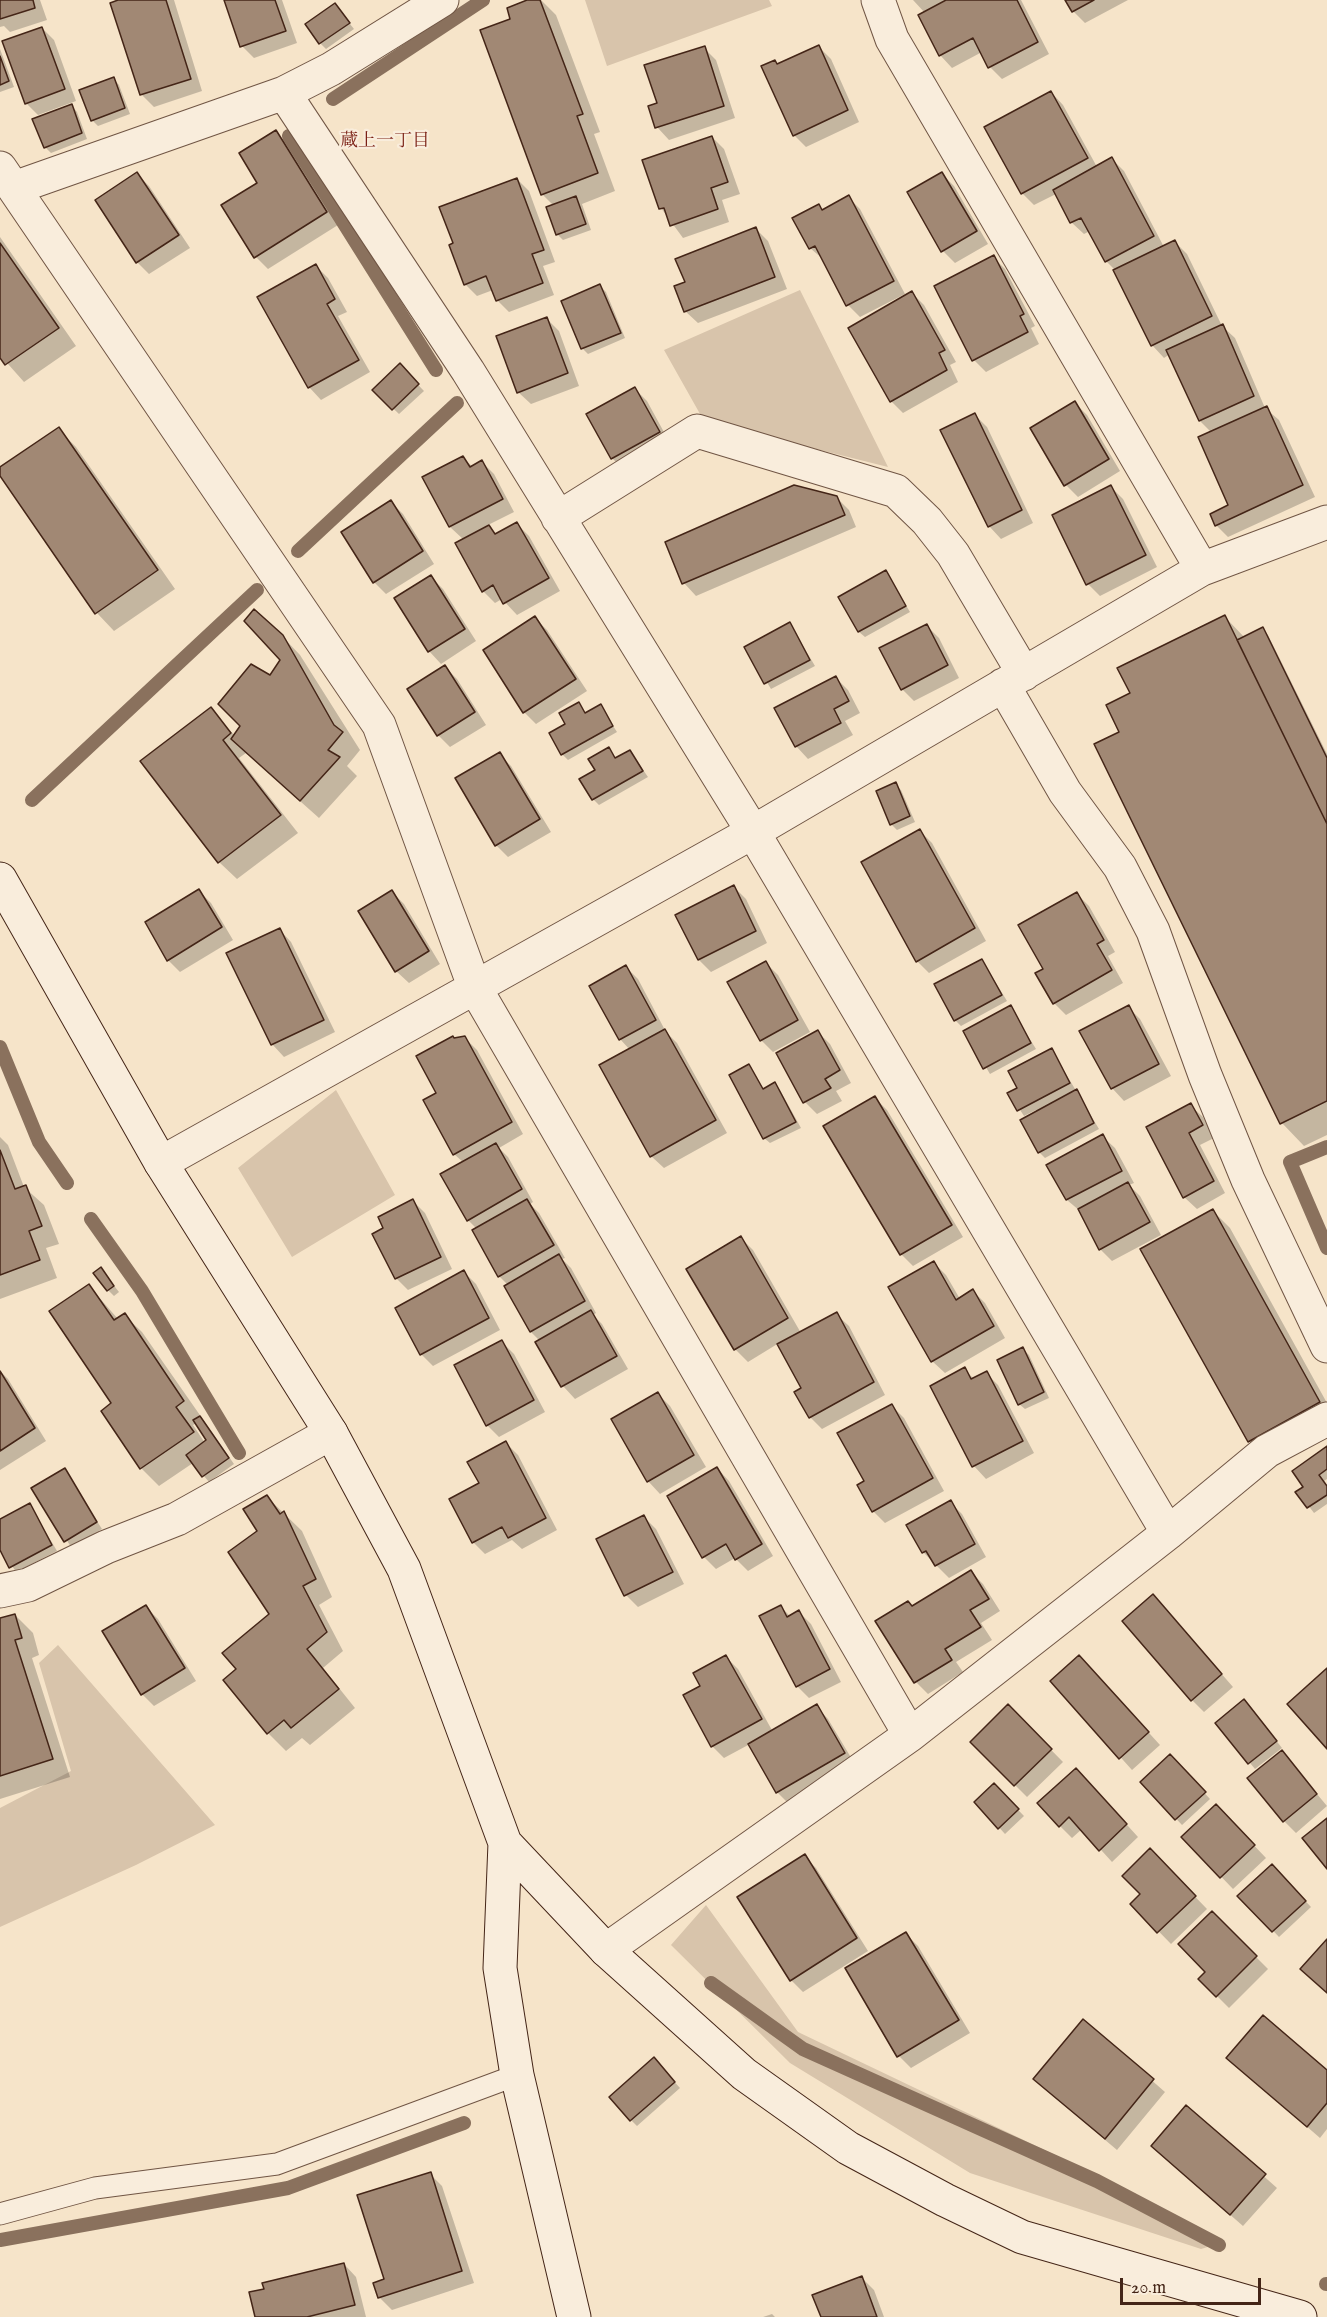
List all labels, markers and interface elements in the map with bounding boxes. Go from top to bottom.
district label: 蔵上一丁目 [340,131,430,153]
scale bar [1123,2266,1264,2304]
text: 20 m [1131,2277,1166,2300]

